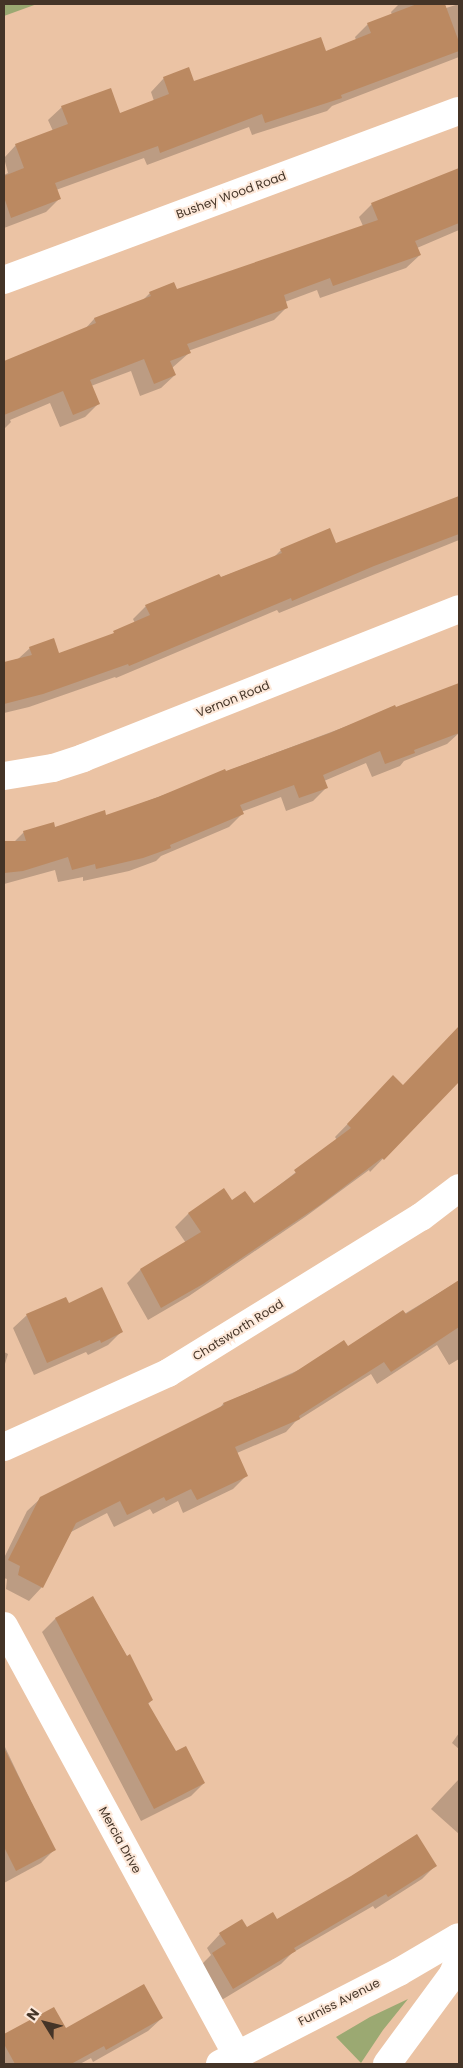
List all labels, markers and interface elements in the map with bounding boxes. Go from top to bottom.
street label: Bushey Wood Road [174,168,288,222]
street label: Vernon Road [194,678,272,720]
street label: Chatsworth Road [190,1296,286,1364]
street label: Mercia Drive [96,1804,144,1876]
street label: Furniss Avenue [296,1975,382,2029]
north arrow [20,1998,70,2048]
text: N [22,2004,44,2024]

